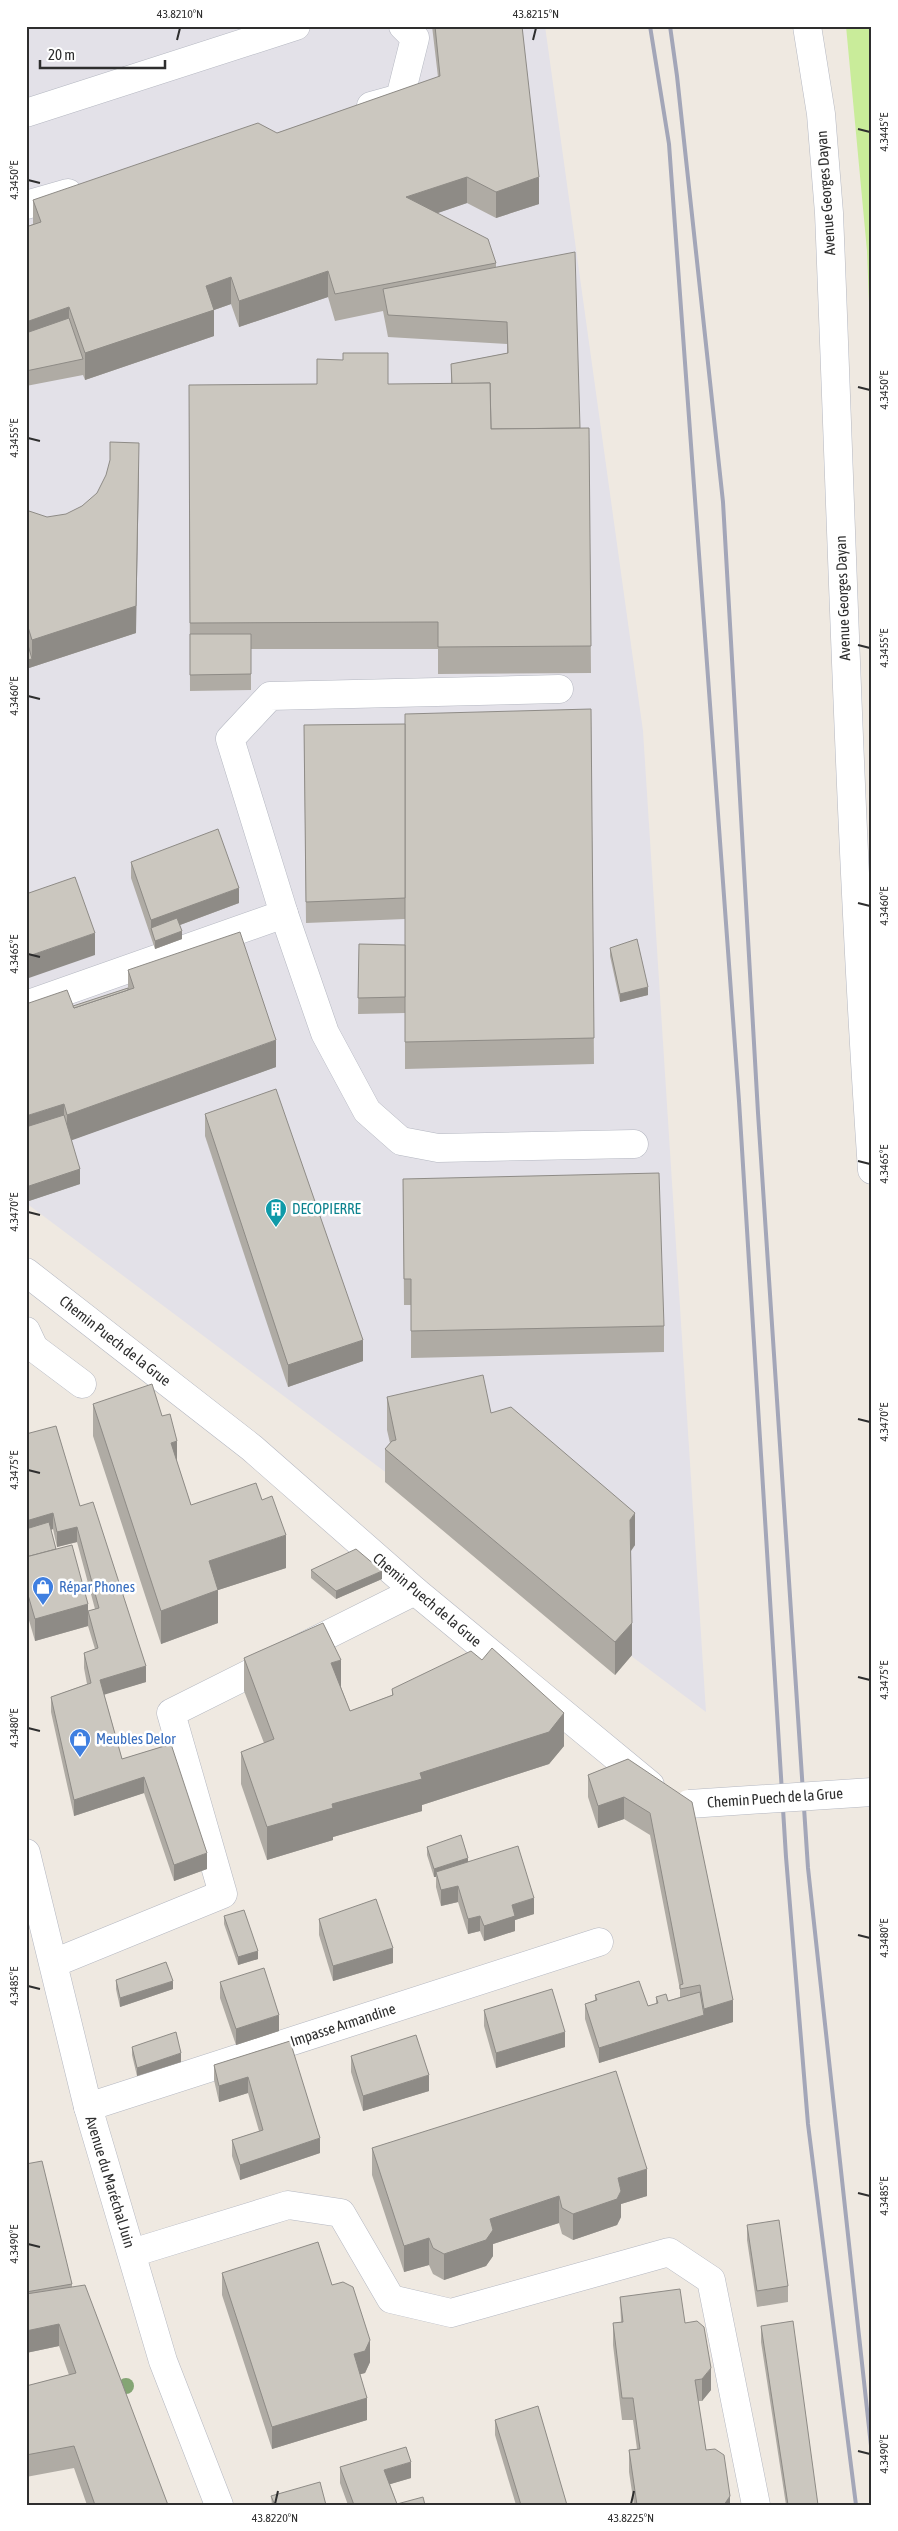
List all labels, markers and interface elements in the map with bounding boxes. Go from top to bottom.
text: 43.8210°N [157,7,203,21]
text: 43.8215°N [513,7,559,21]
scale bar [40,38,165,70]
text: 20 m [48,46,75,63]
text: 4.3445°E [877,113,891,151]
street label: Avenue Georges Dayan [813,130,838,256]
text: 4.3450°E [7,161,21,199]
text: 4.3450°E [877,371,891,409]
text: 4.3455°E [7,419,21,457]
street label: Avenue Georges Dayan [832,535,853,661]
text: 4.3455°E [877,629,891,667]
text: 4.3460°E [7,677,21,715]
text: 4.3460°E [877,887,891,925]
text: 4.3465°E [7,935,21,973]
text: 4.3465°E [877,1145,891,1183]
text: 4.3470°E [7,1193,21,1231]
building icon: DECOPIERRE [264,1197,288,1228]
place label: DECOPIERRE [292,1200,362,1217]
street label: Chemin Puech de la Grue [56,1292,174,1389]
text: 4.3470°E [877,1403,891,1441]
text: 4.3475°E [7,1451,21,1489]
street label: Chemin Puech de la Grue [370,1549,485,1650]
shop icon: Répar Phones [31,1575,55,1606]
place label: Répar Phones [59,1578,135,1595]
text: 4.3475°E [877,1661,891,1699]
text: 4.3480°E [7,1709,21,1747]
shop icon: Meubles Delor [68,1727,92,1758]
place label: Meubles Delor [96,1730,176,1747]
street label: Chemin Puech de la Grue [707,1784,844,1811]
text: 4.3480°E [877,1919,891,1957]
text: 4.3485°E [7,1967,21,2005]
street label: Impasse Armandine [288,1999,398,2050]
street label: Avenue du Maréchal Juin [82,2114,139,2250]
text: 4.3485°E [877,2177,891,2215]
text: 4.3490°E [7,2225,21,2263]
text: 4.3490°E [877,2435,891,2473]
text: 43.8220°N [252,2511,298,2525]
text: 43.8225°N [608,2511,654,2525]

